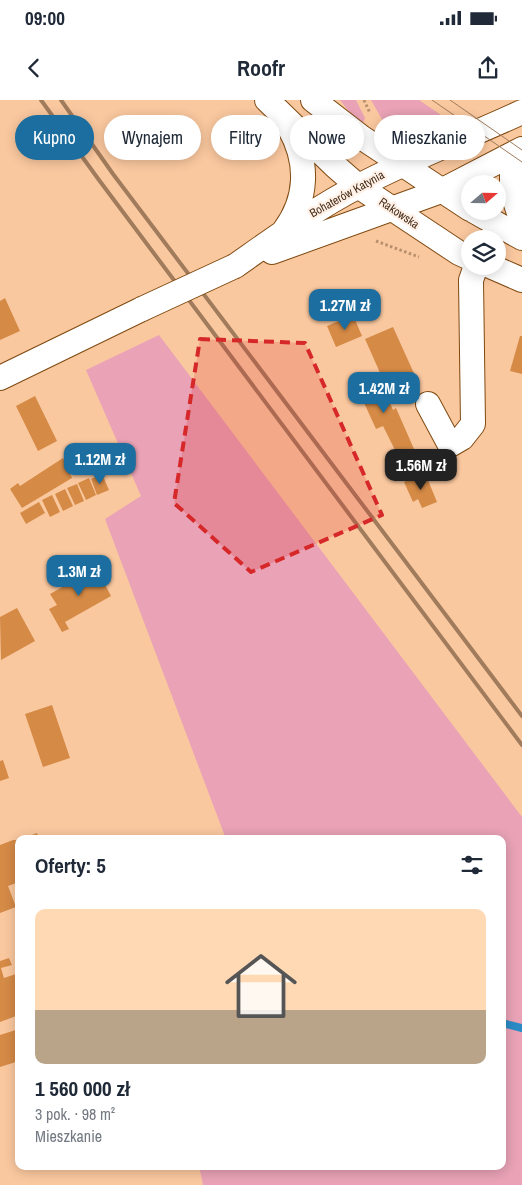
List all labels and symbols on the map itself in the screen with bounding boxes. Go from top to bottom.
street label: Bohaterów Katynia [307,167,388,221]
north arrow [461,175,506,220]
street label: Rakowska [376,194,423,233]
pin: 1.27M zł [293,288,397,331]
pin: 1.42M zł [332,372,436,414]
pin: 1.12M zł [48,442,152,485]
pin: 1.56M zł [369,448,473,491]
pin: 1.3M zł [33,554,125,597]

